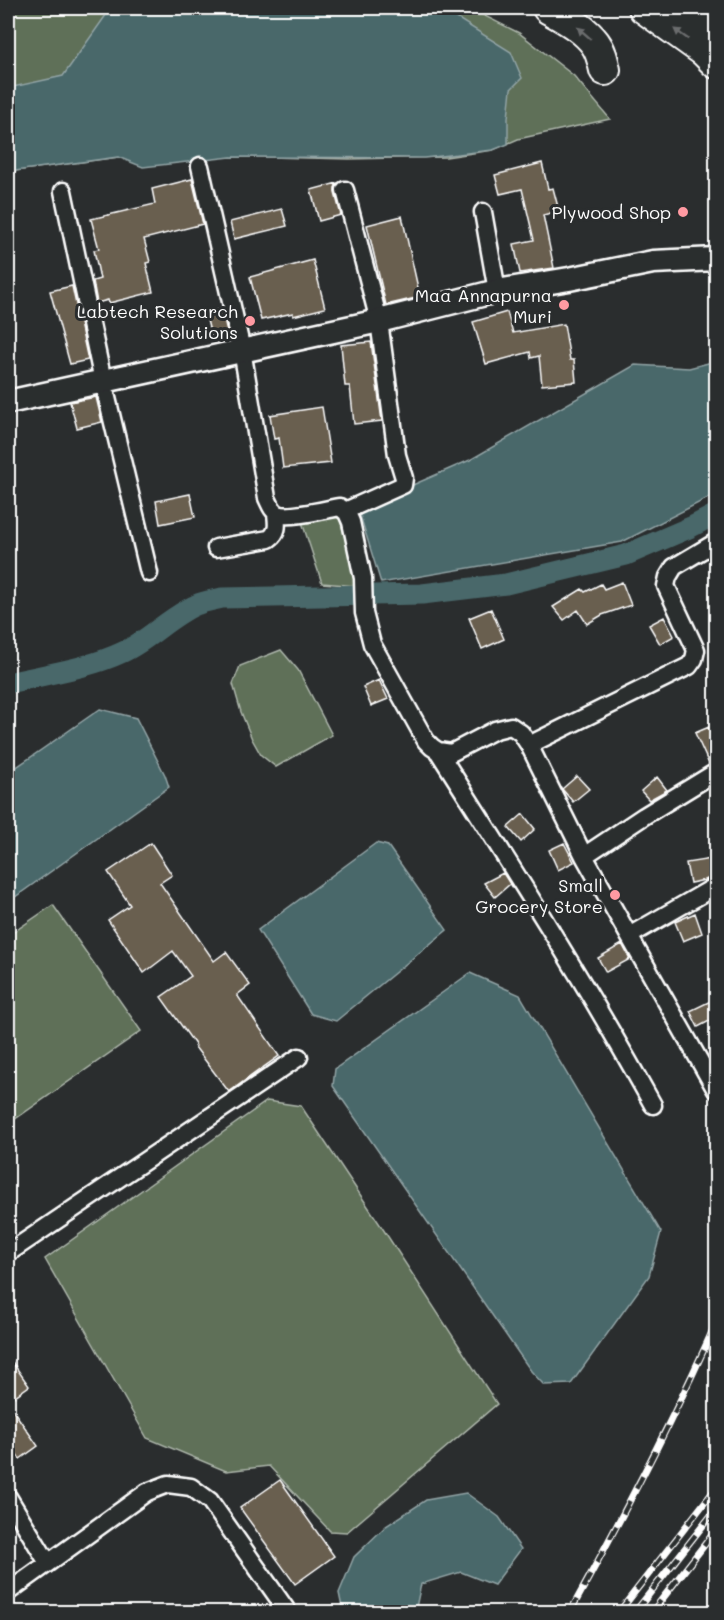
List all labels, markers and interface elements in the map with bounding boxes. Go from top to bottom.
one-way arrow [577,27,592,40]
one-way arrow [673,29,688,41]
place label: Plywood Shop [552,200,671,224]
marker: Plywood Shop [676,205,690,219]
place label: Maa Annapurna Muri [415,283,552,328]
marker: Maa Annapurna Muri [557,298,571,312]
place label: Labtech Research Solutions [77,299,238,344]
marker: Labtech Research Solutions [243,314,257,328]
place label: Small Grocery Store [475,873,603,918]
marker: Small Grocery Store [608,888,622,902]

